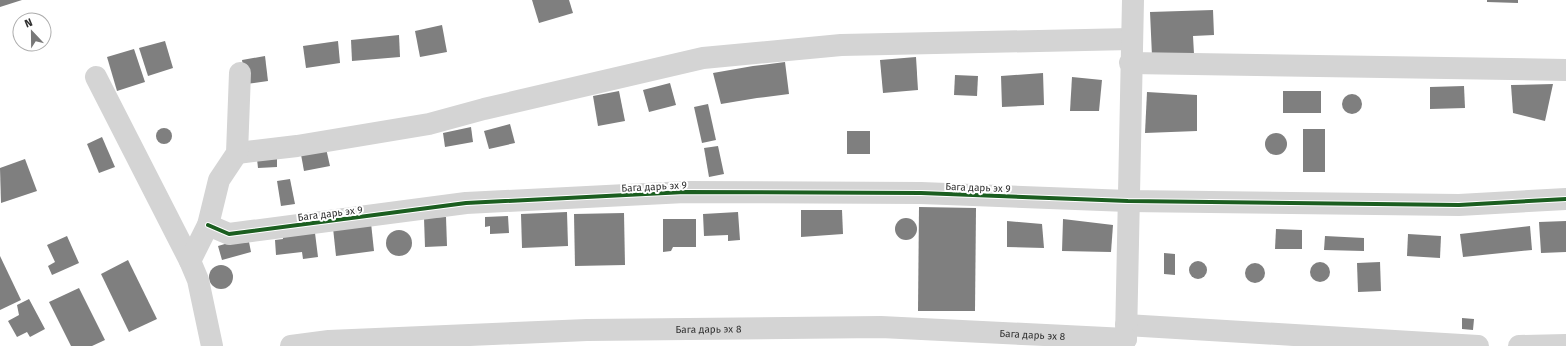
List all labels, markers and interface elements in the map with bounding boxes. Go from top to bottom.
north arrow [12,12,52,52]
text: N [23,16,34,31]
street label: Бага дарь эх 9 [621,179,687,195]
street label: Бага дарь эх 9 [945,181,1011,195]
street label: Бага дарь эх 9 [297,204,363,224]
street label: Бага дарь эх 8 [675,323,742,336]
street label: Бага дарь эх 8 [999,328,1066,343]

